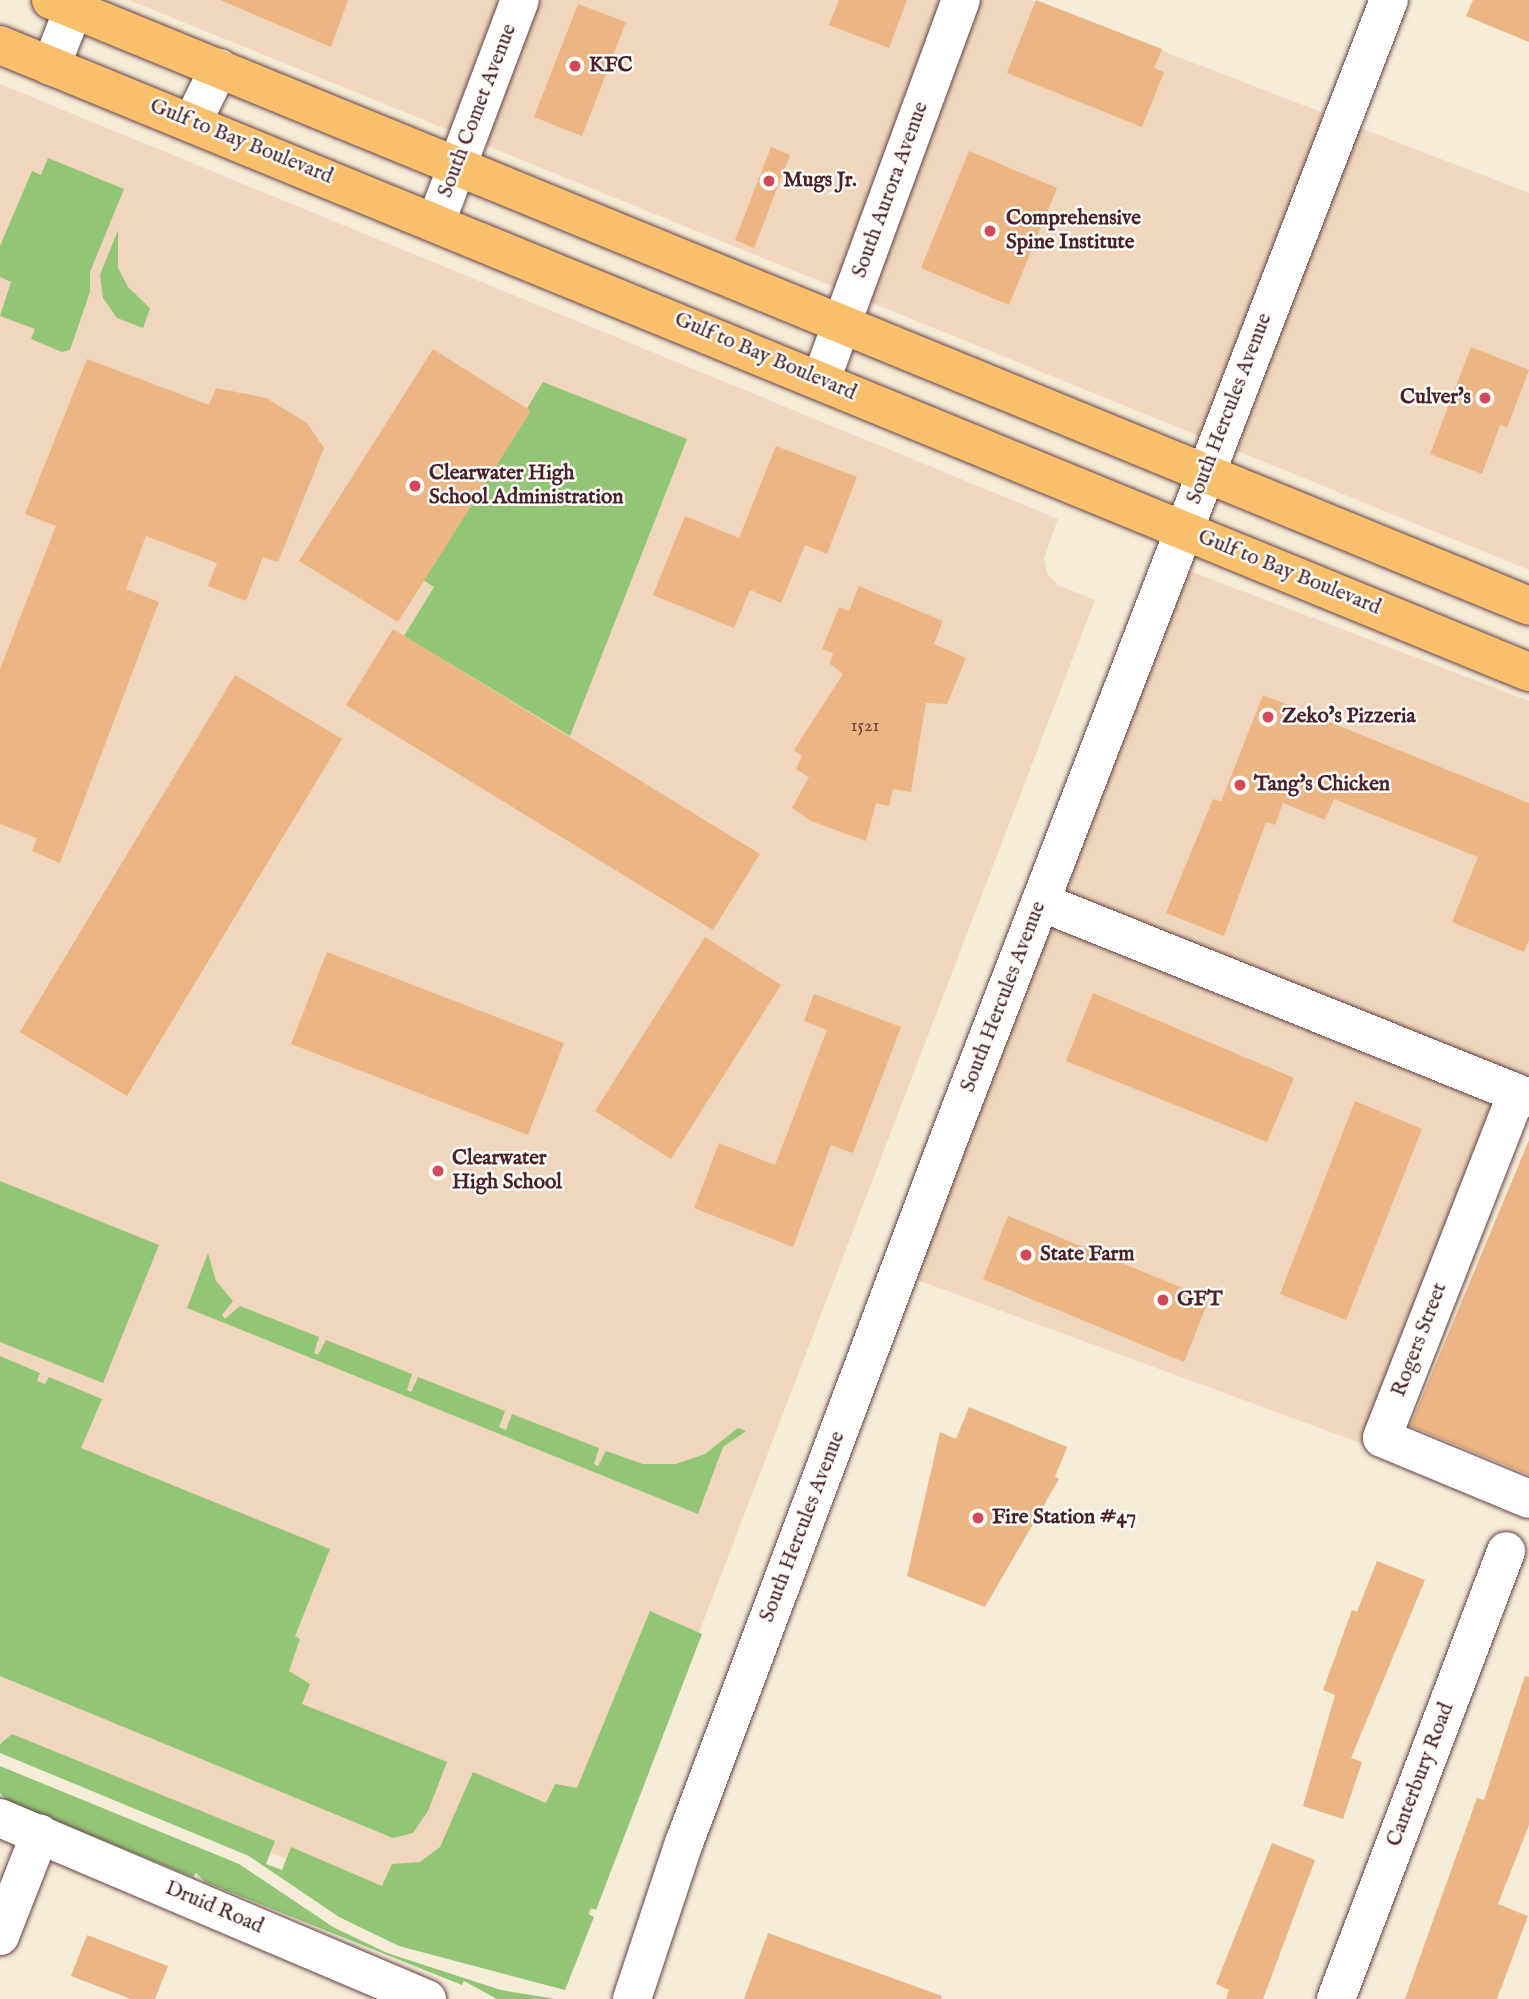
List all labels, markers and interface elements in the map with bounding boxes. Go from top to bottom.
street label: South Comet Avenue [433,21,523,201]
place label: KFC [589,53,633,79]
marker: KFC [567,58,583,74]
street label: Gulf to Bay Boulevard [146,94,336,190]
street label: South Aurora Avenue [847,99,935,281]
place label: Mugs Jr. [783,168,857,194]
marker: Mugs Jr. [761,173,777,189]
place label: Comprehensive Spine Institute [1006,206,1141,256]
marker: Comprehensive Spine Institute [980,221,1000,241]
street label: Gulf to Bay Boulevard [670,307,860,407]
street label: South Hercules Avenue [1182,310,1278,508]
place label: Culver's [1400,385,1471,411]
marker: Culver's [1477,390,1493,406]
place label: Clearwater High School Administration [429,461,623,511]
marker: Clearwater High School Administration [407,478,423,494]
street label: Gulf to Bay Boulevard [1194,525,1384,621]
place label: Zeko's Pizzeria [1282,704,1416,730]
marker: Zeko's Pizzeria [1260,709,1276,725]
house number: 1521 [851,716,879,738]
place label: Tang's Chicken [1254,772,1390,798]
marker: Tang's Chicken [1232,777,1248,793]
street label: South Hercules Avenue [956,898,1052,1096]
place label: Clearwater High School [452,1146,562,1196]
marker: Clearwater High School [430,1163,446,1179]
place label: State Farm [1040,1242,1135,1268]
marker: State Farm [1018,1247,1034,1263]
street label: Rogers Street [1387,1279,1453,1401]
place label: GFT [1177,1287,1222,1313]
marker: GFT [1155,1292,1171,1308]
street label: South Hercules Avenue [755,1428,851,1626]
place label: Fire Station #47 [992,1505,1136,1531]
marker: Fire Station #47 [970,1510,986,1526]
street label: Canterbury Road [1382,1700,1460,1850]
street label: Druid Road [161,1876,267,1940]

